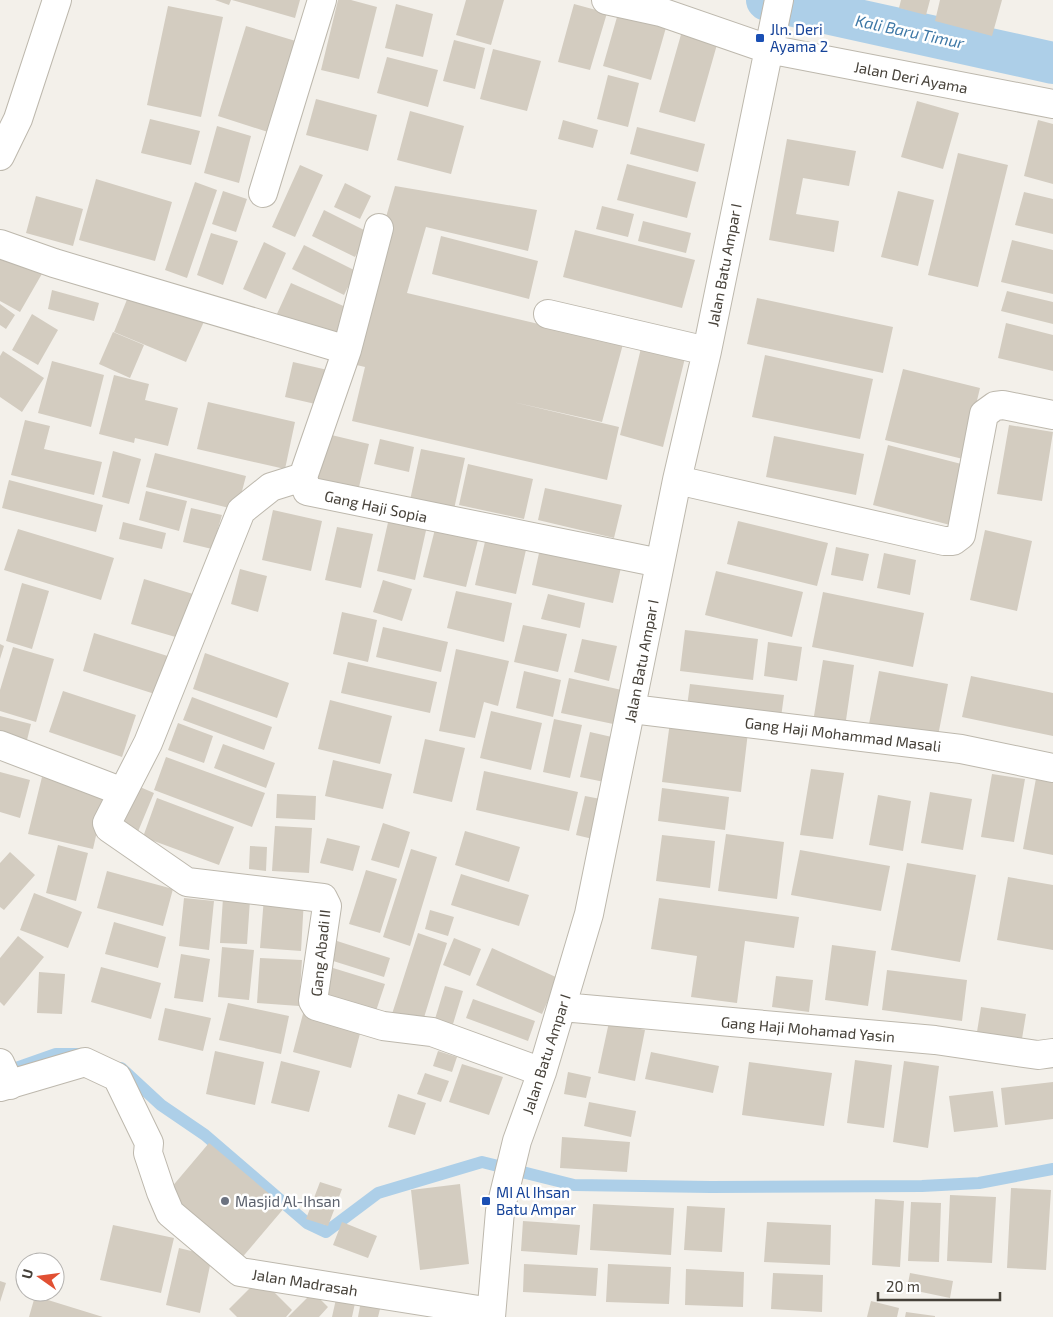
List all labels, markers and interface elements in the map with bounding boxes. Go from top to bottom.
water label: Kali Baru Timur [854,10,967,52]
place label: Jln. Deri Ayama 2 [770,20,828,55]
marker: Jln. Deri Ayama 2 [754,32,766,44]
street label: Jalan Deri Ayama [853,57,969,97]
street label: Jalan Batu Ampar I [703,202,745,328]
street label: Gang Haji Sopia [323,486,429,527]
street label: Jalan Batu Ampar I [620,598,662,724]
street label: Gang Haji Mohammad Masali [744,713,942,756]
street label: Gang Abadi II [306,909,334,997]
street label: Jalan Batu Ampar I [518,992,574,1116]
street label: Gang Haji Mohamad Yasin [720,1012,896,1047]
place label: MI Al Ihsan Batu Ampar [496,1183,576,1218]
place label: Masjid Al-Ihsan [235,1192,341,1211]
marker: Masjid Al-Ihsan [219,1195,231,1207]
marker: MI Al Ihsan Batu Ampar [480,1195,492,1207]
north arrow [15,1252,65,1302]
street label: Jalan Madrasah [251,1265,359,1299]
text: U [17,1267,36,1280]
scale bar [878,1270,1000,1302]
text: 20 m [886,1277,920,1295]

